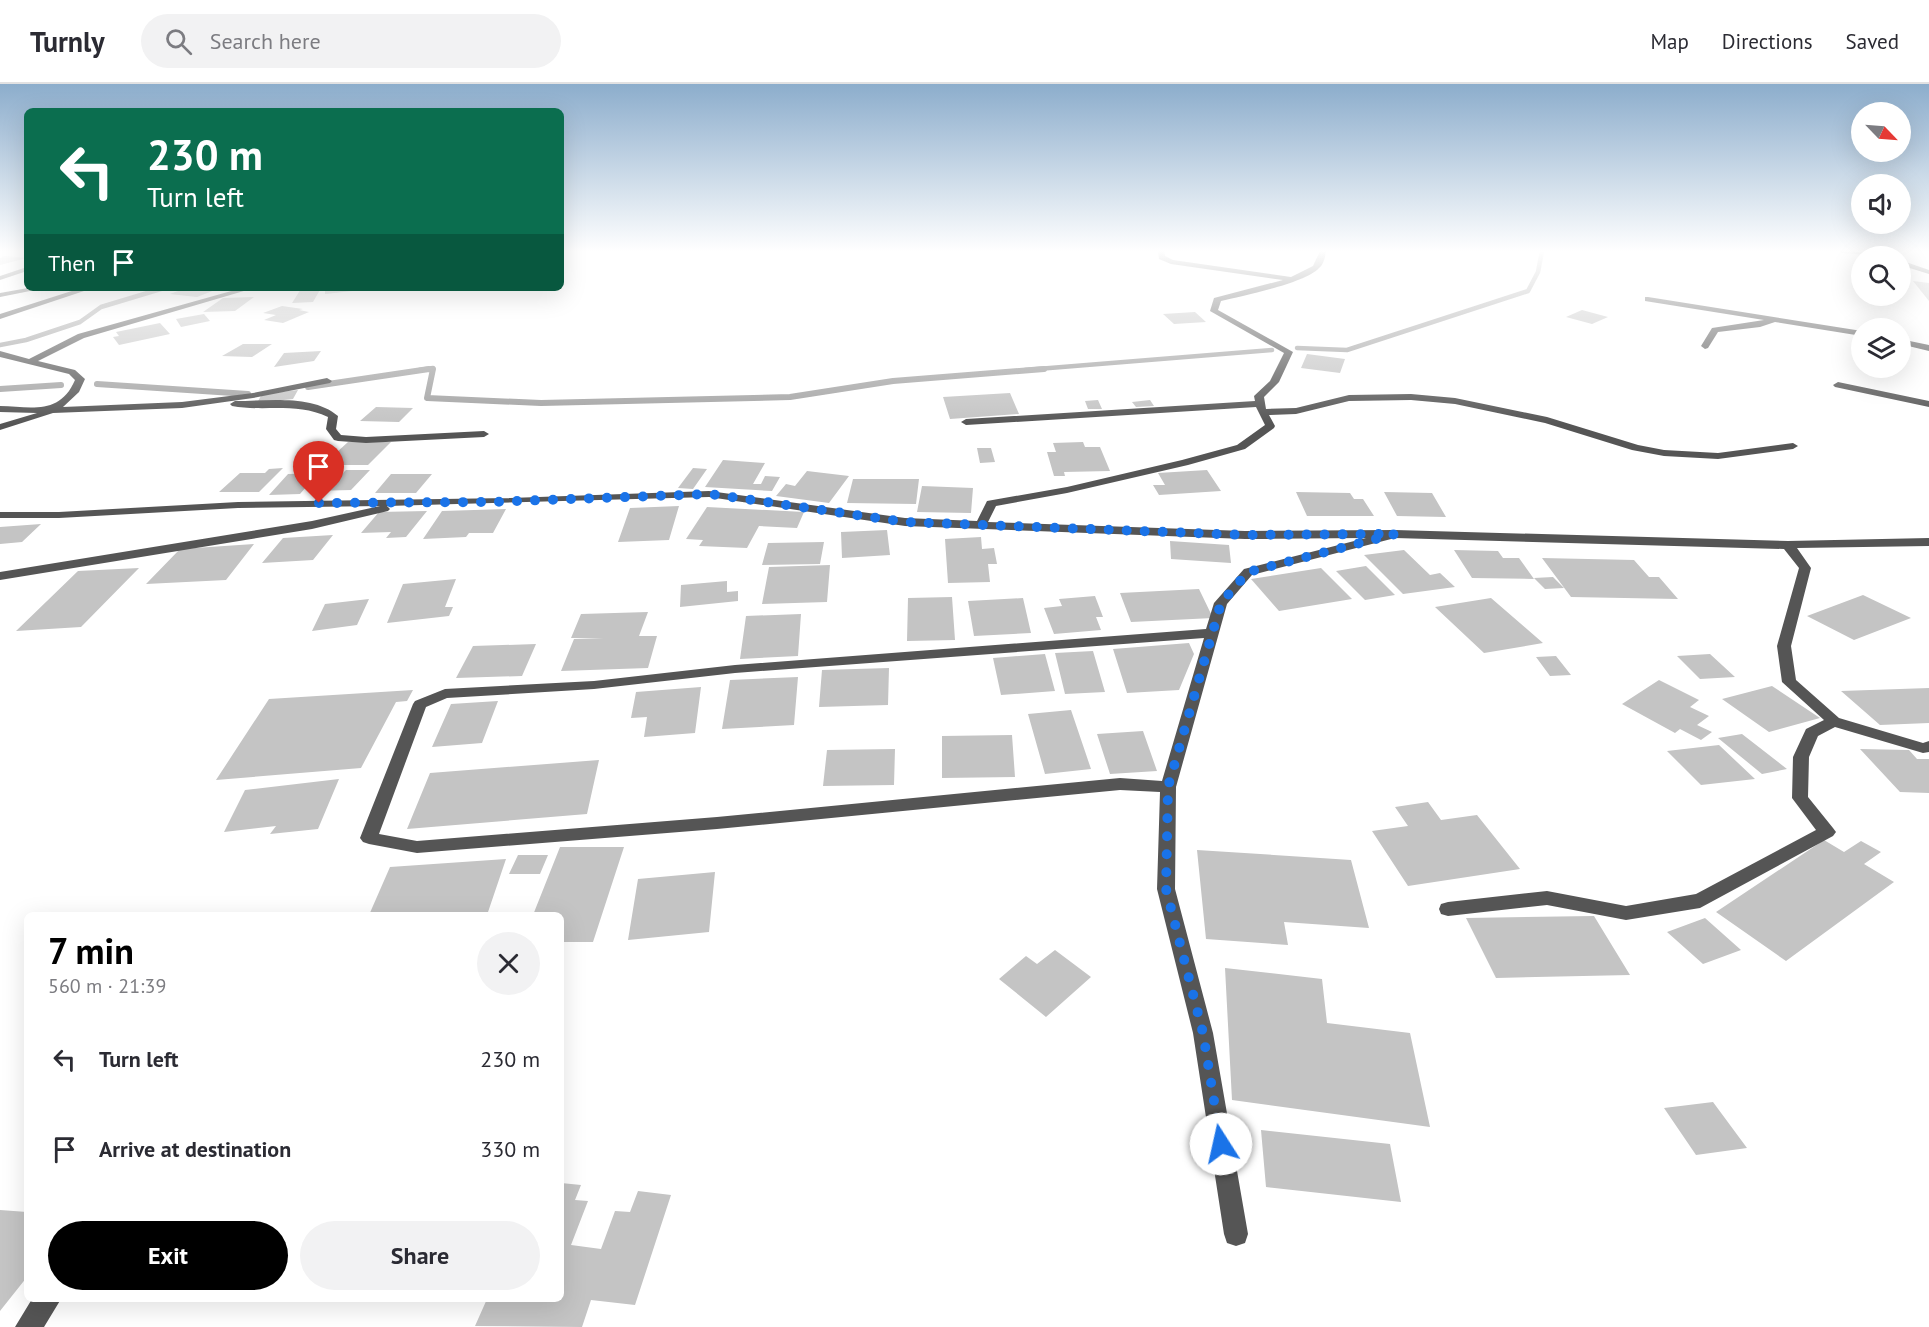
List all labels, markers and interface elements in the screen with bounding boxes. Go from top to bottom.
search box [141,14,561,68]
text: Turnly [30,23,105,60]
icon: search [162,25,195,58]
text: Search here [210,27,321,55]
text: Map [1650,28,1689,55]
text: Directions [1722,28,1813,55]
text: Saved [1846,28,1899,55]
north arrow [1851,102,1911,162]
map controls [1851,102,1911,378]
text: 230 m [147,127,263,182]
icon: left [48,132,126,210]
button: sound [1851,174,1911,234]
text: Turn left [147,180,244,214]
icon: arrive [107,246,140,279]
button: search [1851,246,1911,306]
text: Then [48,249,95,277]
button: layers [1851,318,1911,378]
pin [293,441,344,503]
icon: arrive [302,450,335,483]
text: 7 min [48,927,134,974]
button: close [477,932,540,995]
text: 560 m · 21:39 [48,973,166,999]
icon: left [48,1043,81,1076]
text: Turn left [99,1045,179,1073]
text: 230 m [480,1045,540,1073]
position arrow [1189,1112,1253,1176]
icon: arrive [48,1133,81,1166]
text: Arrive at destination [99,1135,291,1163]
text: 330 m [480,1135,540,1163]
button: Exit [48,1221,288,1290]
button: Share [300,1221,540,1290]

